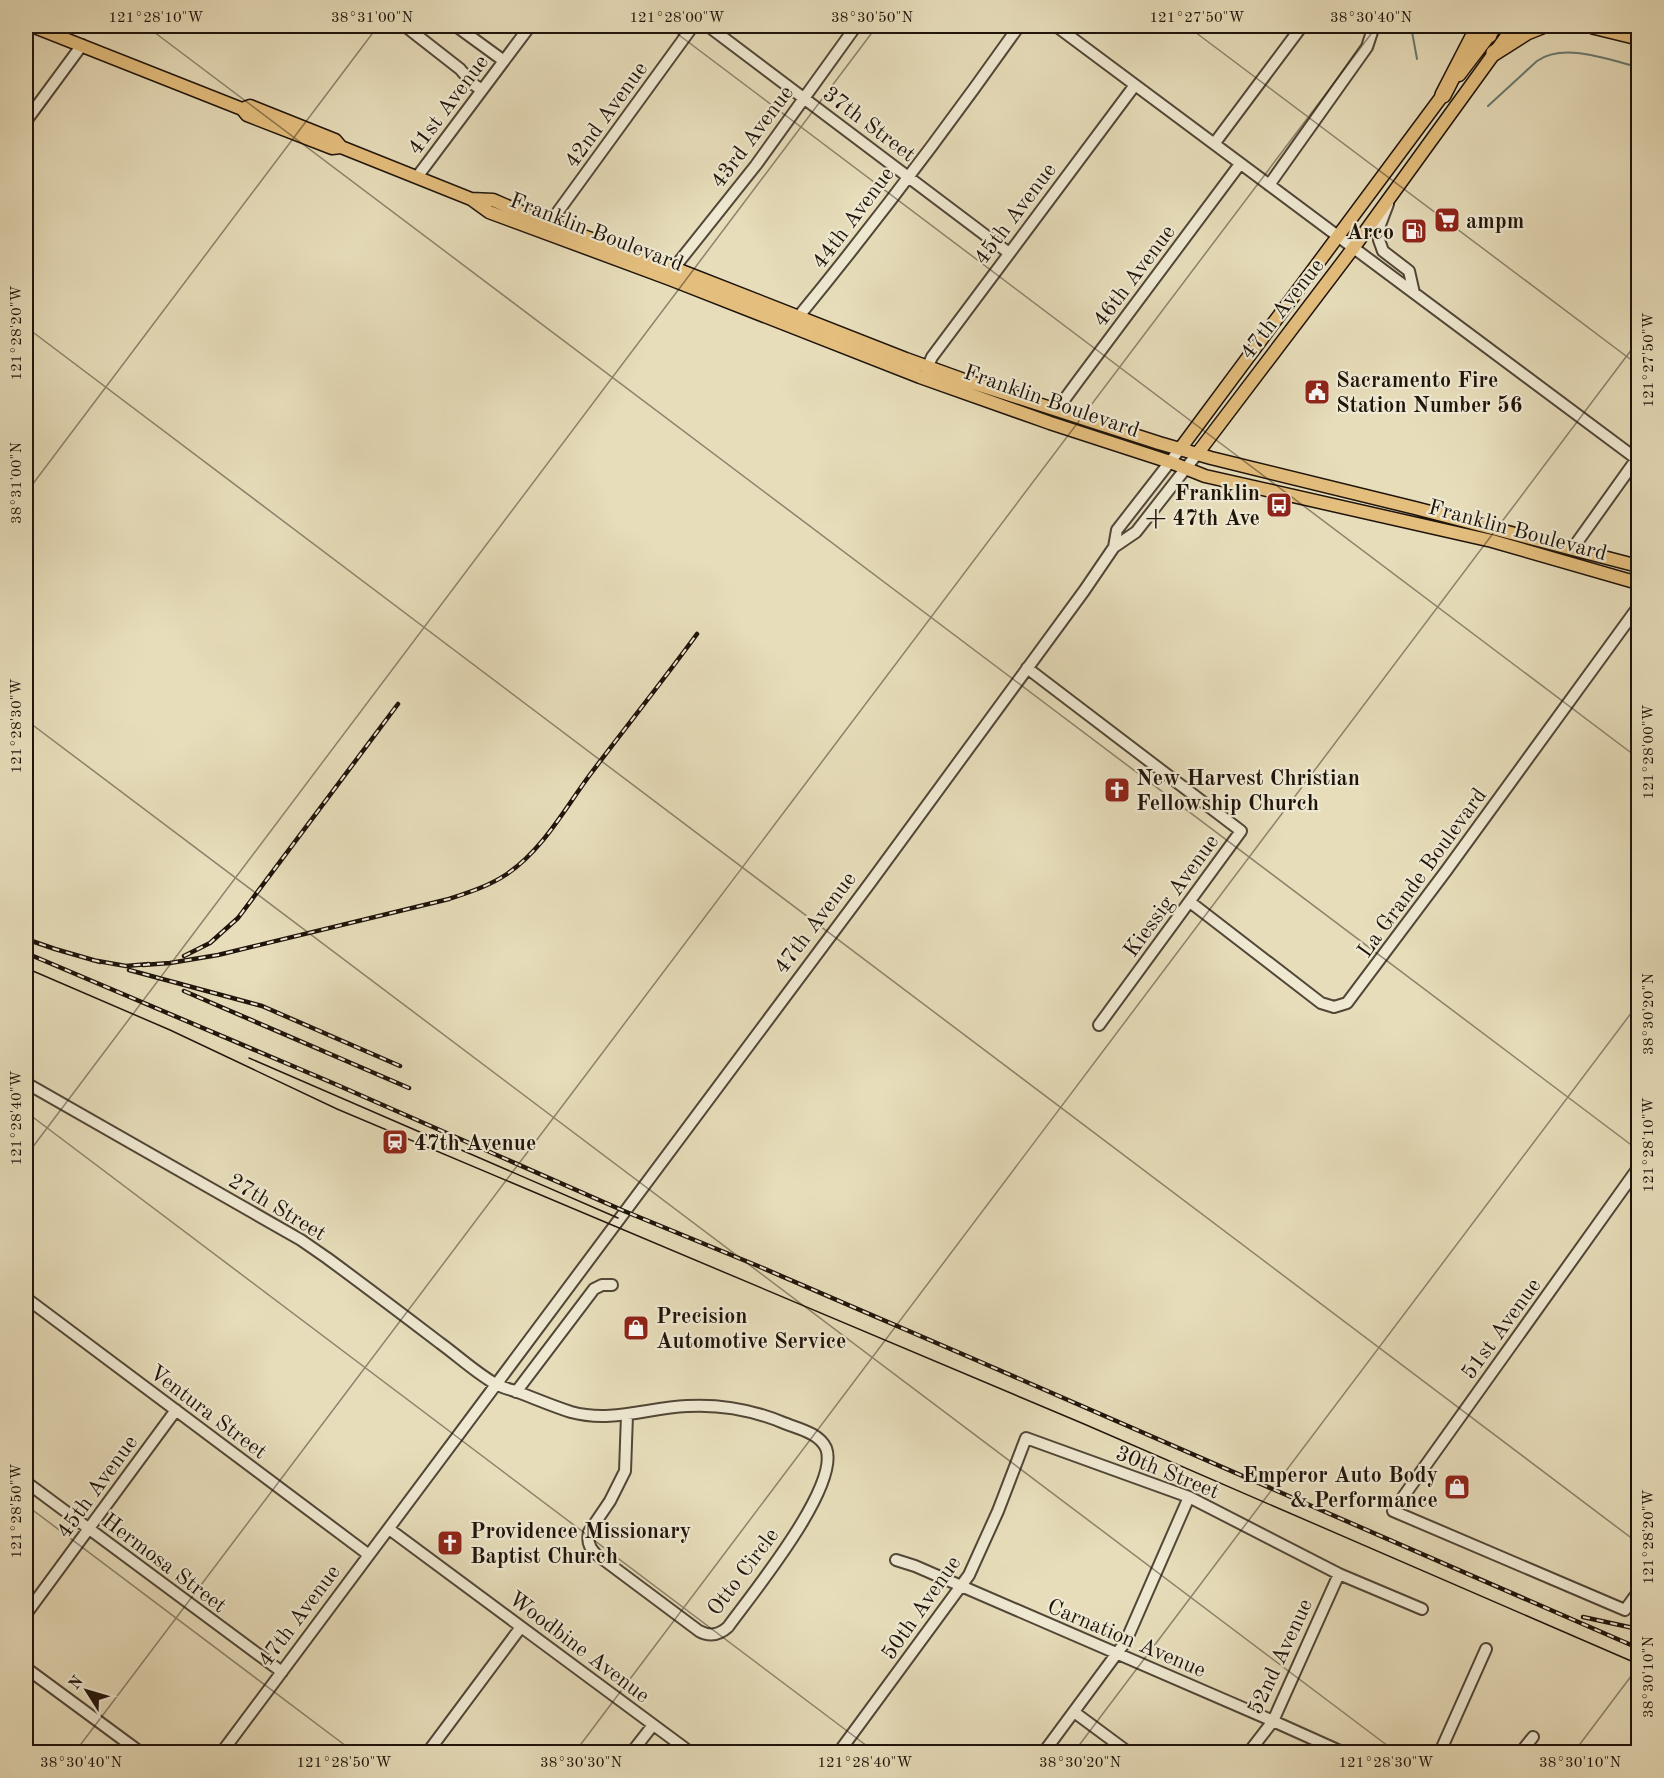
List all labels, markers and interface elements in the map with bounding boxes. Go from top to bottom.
text: 121°28'10"W [108,11,204,26]
text: 38°31'00"N [331,11,413,26]
text: 121°28'00"W [629,11,725,26]
text: 38°30'50"N [831,11,913,26]
text: 121°27'50"W [1149,11,1245,26]
text: 38°30'40"N [1330,11,1412,26]
street label: 41st Avenue [404,51,493,159]
street label: 42nd Avenue [561,58,652,172]
street label: 43rd Avenue [707,82,798,193]
street label: 37th Street [818,83,919,166]
street label: 45th Avenue [970,159,1061,269]
street label: 44th Avenue [808,163,899,273]
street label: Franklin Boulevard [506,190,686,276]
supermarket icon: ampm [1432,205,1462,235]
place label: ampm [1466,211,1524,233]
fuel station icon: Arco [1399,216,1429,246]
street label: 46th Avenue [1089,221,1180,331]
place label: Arco [1346,222,1394,244]
street label: 47th Avenue [1237,255,1329,364]
text: 121°28'20"W [10,285,25,381]
text: 121°27'50"W [1642,312,1657,408]
street label: Franklin Boulevard [961,361,1142,442]
place label: Sacramento Fire Station Number 56 [1336,370,1523,417]
public building icon: Sacramento Fire Station Number 56 [1302,377,1332,407]
text: 38°31'00"N [10,442,25,524]
place label: Franklin + 47th Ave [1146,483,1260,530]
bus stop icon: Franklin + 47th Ave [1264,490,1294,520]
street label: Franklin Boulevard [1426,496,1609,565]
text: 121°28'30"W [10,678,25,774]
text: 121°28'00"W [1642,704,1657,800]
place label: New Harvest Christian Fellowship Church [1136,768,1360,815]
church icon: New Harvest Christian Fellowship Church [1102,775,1132,805]
street label: La Grande Boulevard [1354,784,1491,962]
street label: Kiessig Avenue [1120,831,1223,962]
street label: 47th Avenue [770,868,861,978]
text: 38°30'20"N [1642,973,1657,1055]
text: 121°28'40"W [10,1070,25,1166]
text: 121°28'10"W [1642,1097,1657,1193]
station icon: 47th Avenue [380,1127,410,1157]
place label: 47th Avenue [414,1133,536,1155]
street label: 27th Street [224,1170,330,1245]
street label: 51st Avenue [1458,1275,1545,1384]
place label: Precision Automotive Service [656,1306,846,1353]
shop icon: Precision Automotive Service [621,1313,651,1343]
street label: Ventura Street [145,1361,271,1464]
street label: 45th Avenue [53,1432,142,1543]
street label: 30th Street [1112,1442,1222,1504]
text: 121°28'50"W [10,1463,25,1559]
place label: Emperor Auto Body & Performance [1243,1465,1438,1512]
shop icon: Emperor Auto Body & Performance [1442,1472,1472,1502]
text: 121°28'20"W [1642,1489,1657,1585]
street label: Hermosa Street [97,1510,230,1617]
place label: Providence Missionary Baptist Church [470,1521,691,1568]
street label: Otto Circle [704,1524,783,1620]
church icon: Providence Missionary Baptist Church [435,1528,465,1558]
street label: 50th Avenue [878,1552,965,1664]
street label: 47th Avenue [254,1561,345,1671]
street label: Woodbine Avenue [504,1588,653,1708]
street label: Carnation Avenue [1044,1596,1209,1682]
street label: 52nd Avenue [1244,1596,1317,1718]
text: 38°30'10"N [1642,1636,1657,1718]
north arrow [57,1661,117,1721]
text: N [67,1673,87,1693]
text: 38°30'40"N [40,1756,122,1771]
text: 121°28'50"W [296,1756,392,1771]
text: 38°30'30"N [540,1756,622,1771]
text: 121°28'40"W [817,1756,913,1771]
text: 38°30'20"N [1039,1756,1121,1771]
text: 121°28'30"W [1338,1756,1434,1771]
text: 38°30'10"N [1539,1756,1621,1771]

